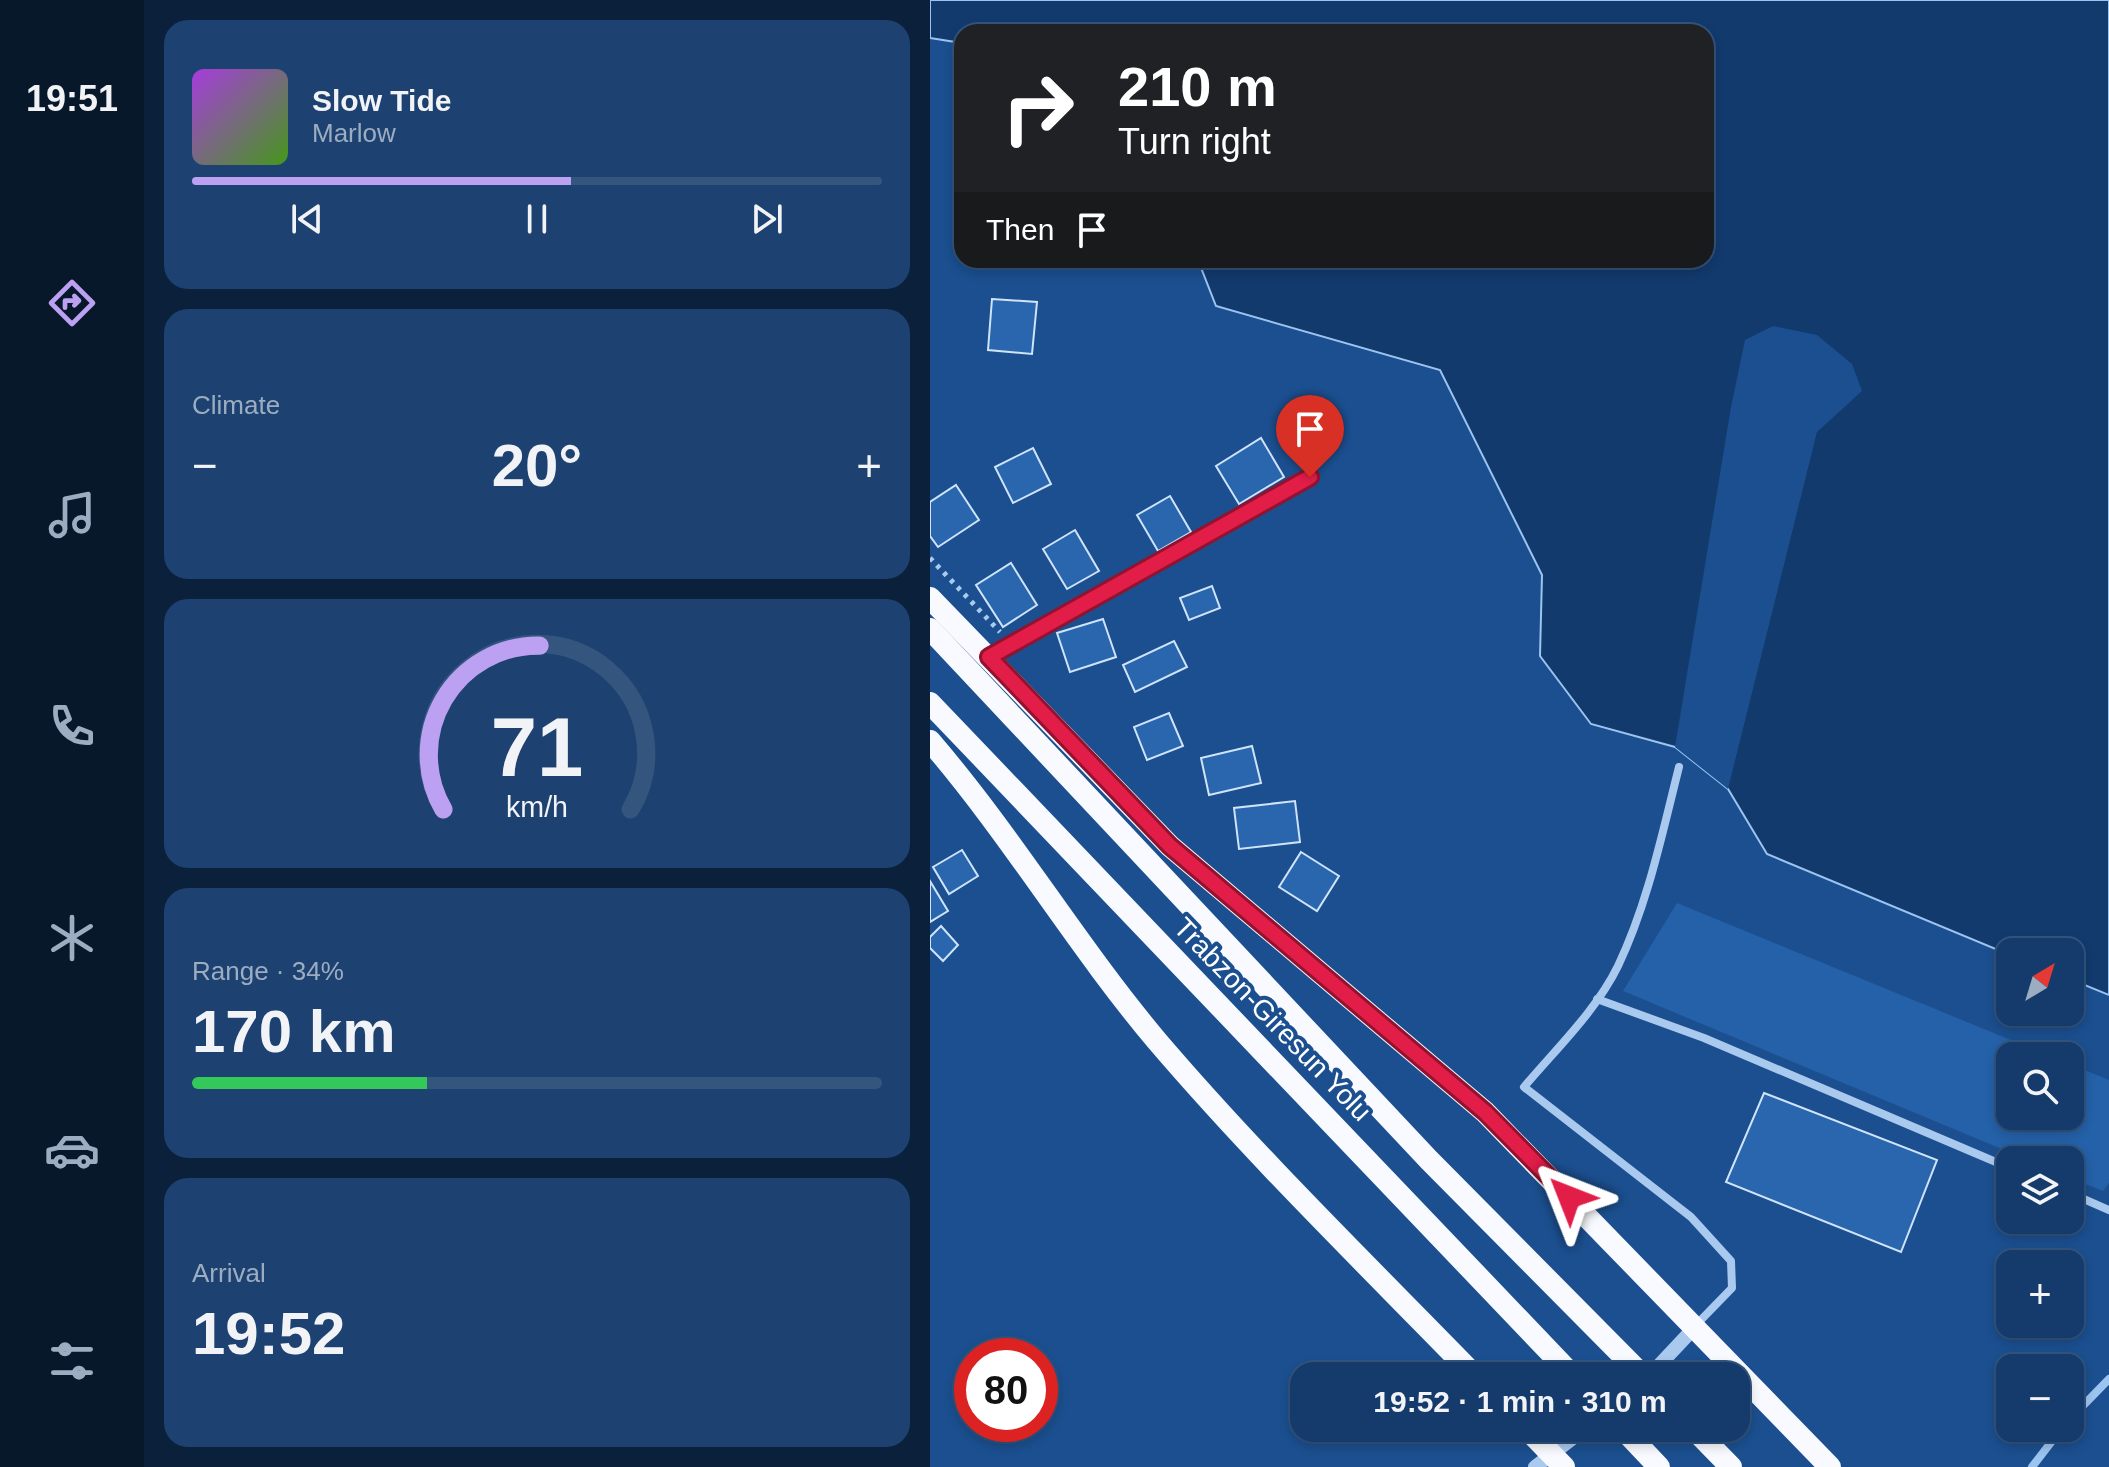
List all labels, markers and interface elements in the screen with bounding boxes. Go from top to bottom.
text: 210 m [1118,55,1277,118]
icon: right [986,56,1090,160]
text: 19:51 [26,78,118,119]
text: Slow Tide [312,84,451,117]
text: Marlow [312,118,396,148]
text: Turn right [1118,121,1271,162]
icon: previous [285,197,329,241]
icon: pause [515,197,559,241]
icon: next [745,197,789,241]
icon: arrive [1070,208,1114,252]
text: Then [986,213,1054,246]
icon: directions [44,275,100,331]
text: Climate [192,390,280,420]
pin [1276,395,1344,477]
icon: arrive [1288,407,1332,451]
text: 20° [492,432,582,499]
text: − [192,441,218,490]
text: + [856,441,882,490]
icon: music [44,487,100,543]
icon: phone [44,698,100,754]
text: 71 [491,700,583,793]
text: km/h [506,791,568,823]
icon: climate [44,910,100,966]
street label: Trabzon-Giresun Yolu [1168,912,1377,1127]
north arrow [1996,938,2084,1026]
map controls [1996,938,2084,1442]
text: Range · 34% [192,956,344,986]
text: 170 km [192,998,396,1065]
button: search [1996,1042,2084,1130]
icon: car [44,1122,100,1178]
button: layers [1996,1146,2084,1234]
position arrow [1527,1155,1611,1239]
button: + [1996,1250,2084,1338]
text: Arrival [192,1258,266,1288]
text: 19:52 [192,1300,345,1367]
icon: filters [44,1333,100,1389]
speed limit sign: 80 [954,1338,1058,1442]
button: − [1996,1354,2084,1442]
text: 19:52 · 1 min · 310 m [1373,1385,1667,1418]

